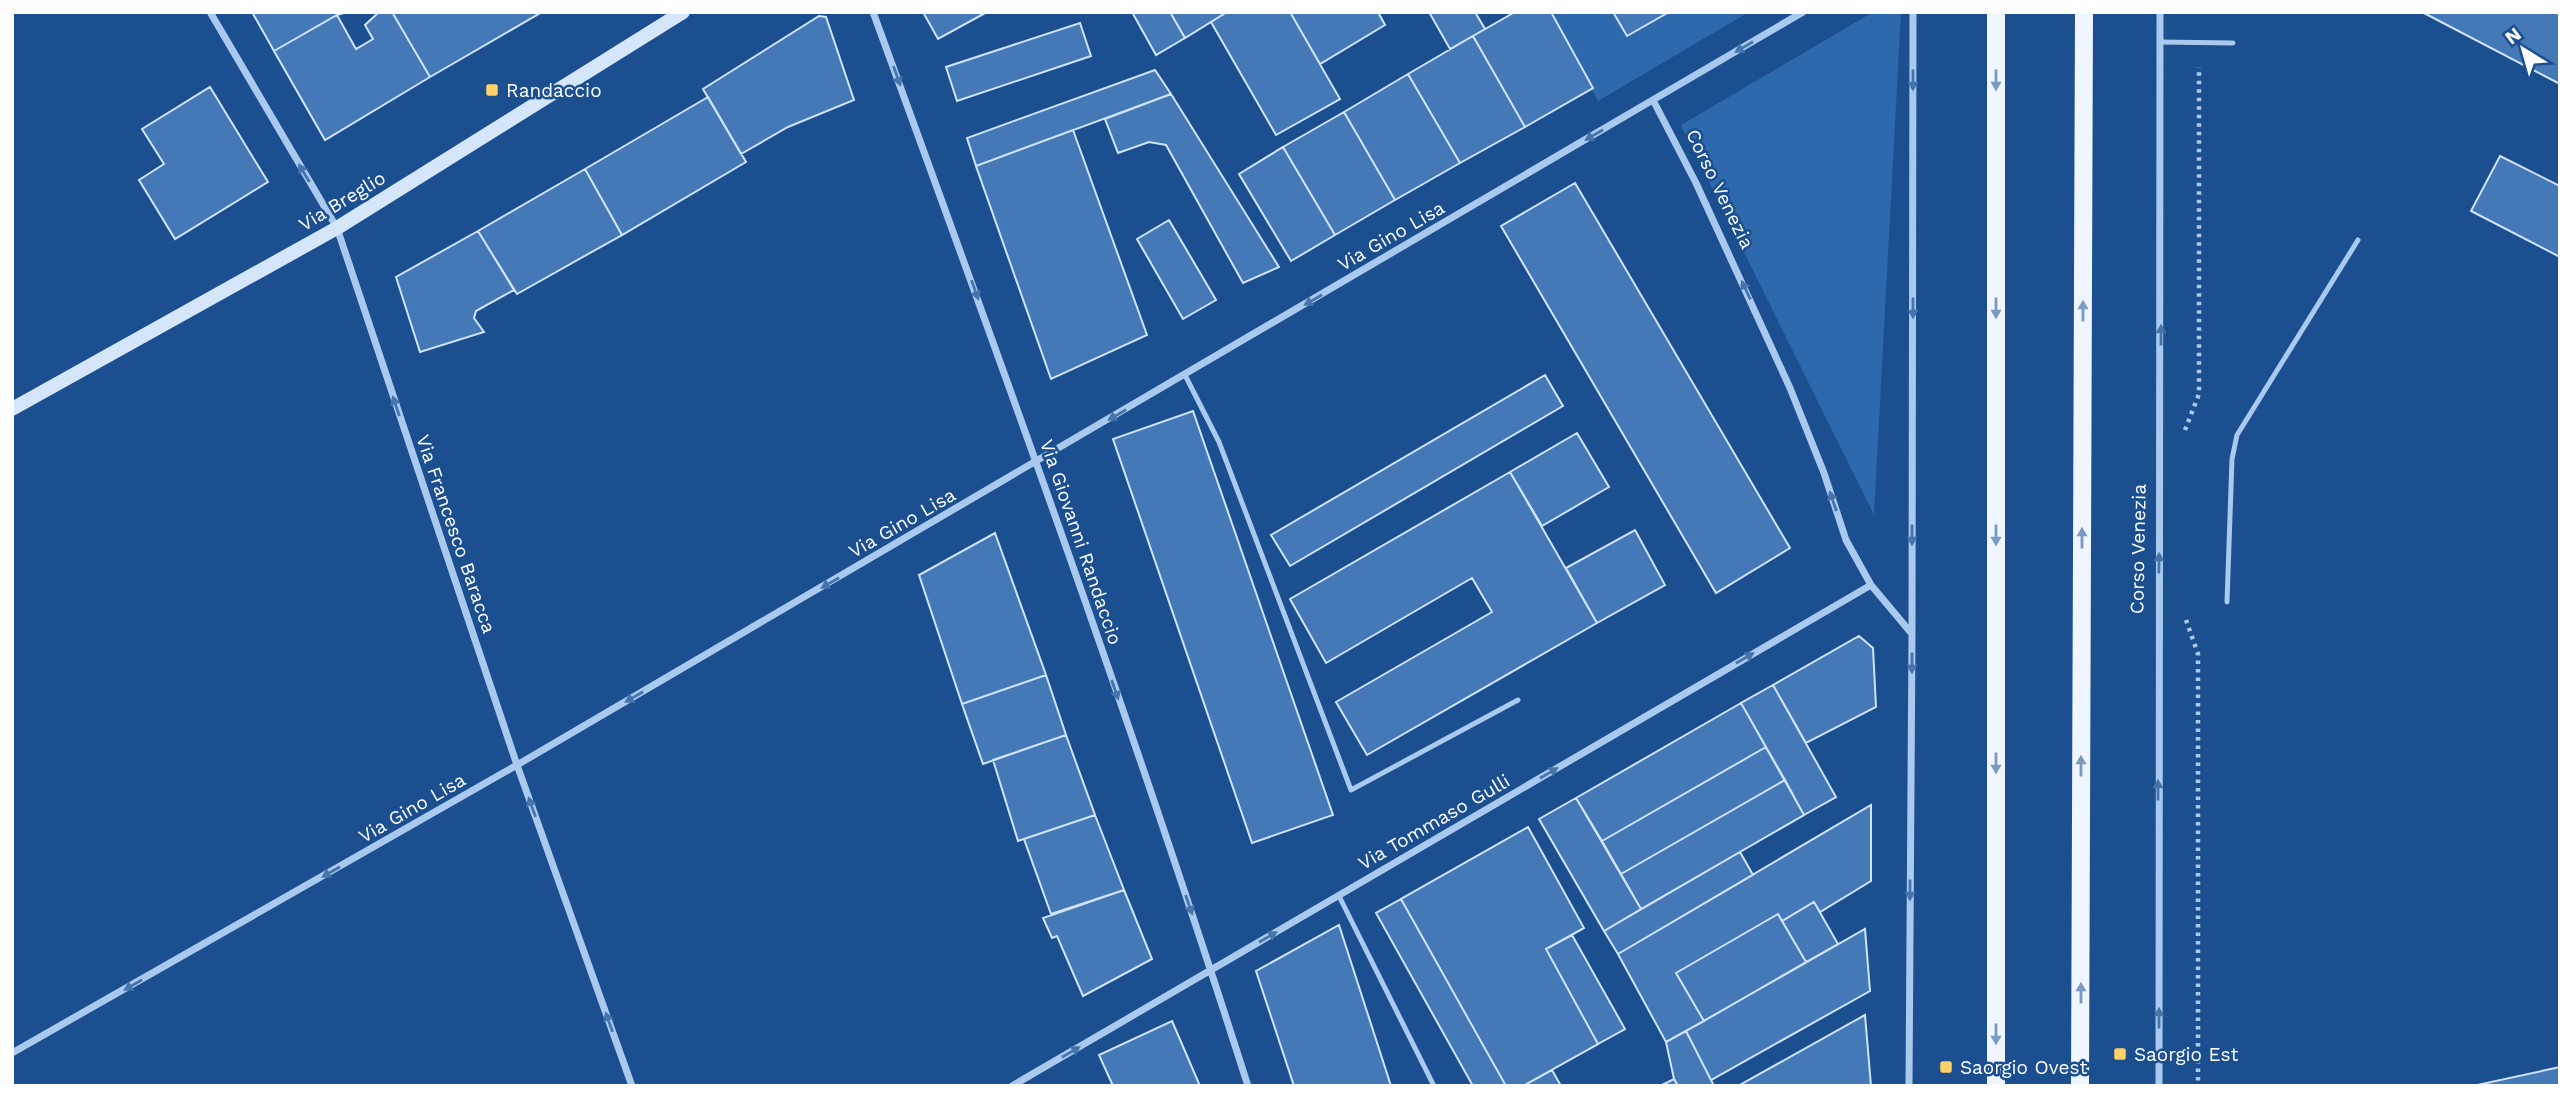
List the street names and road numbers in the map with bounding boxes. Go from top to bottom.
street label: Corso Venezia [1681,125,1759,253]
street label: Via Breglio [294,166,390,236]
street label: Via Gino Lisa [1333,196,1449,276]
street label: Via Francesco Baracca [411,432,501,637]
street label: Via Giovanni Randaccio [1035,436,1127,648]
street label: Via Gino Lisa [844,483,960,563]
street label: Corso Venezia [2125,484,2151,614]
street label: Via Gino Lisa [354,768,470,848]
street label: Via Tommaso Gulli [1354,769,1514,875]

